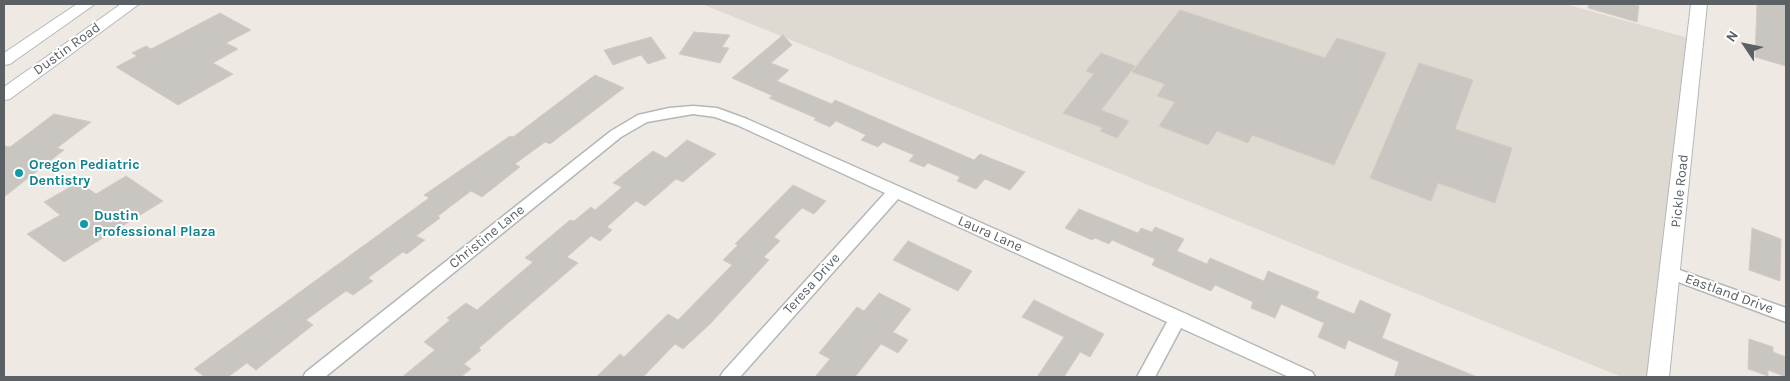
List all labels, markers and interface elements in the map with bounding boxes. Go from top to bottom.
street label: Dustin Road [30,19,104,79]
north arrow [1720,20,1770,70]
text: N [1722,27,1742,45]
street label: Pickle Road [1668,153,1692,229]
place label: Oregon Pediatric Dentistry [29,157,140,190]
marker: Oregon Pediatric Dentistry [13,167,25,179]
street label: Christine Lane [446,202,528,272]
place label: Dustin Professional Plaza [94,208,216,240]
street label: Laura Lane [955,212,1025,256]
marker: Dustin Professional Plaza [78,218,90,230]
street label: Teresa Drive [780,250,844,318]
street label: Eastland Drive [1683,270,1775,318]

